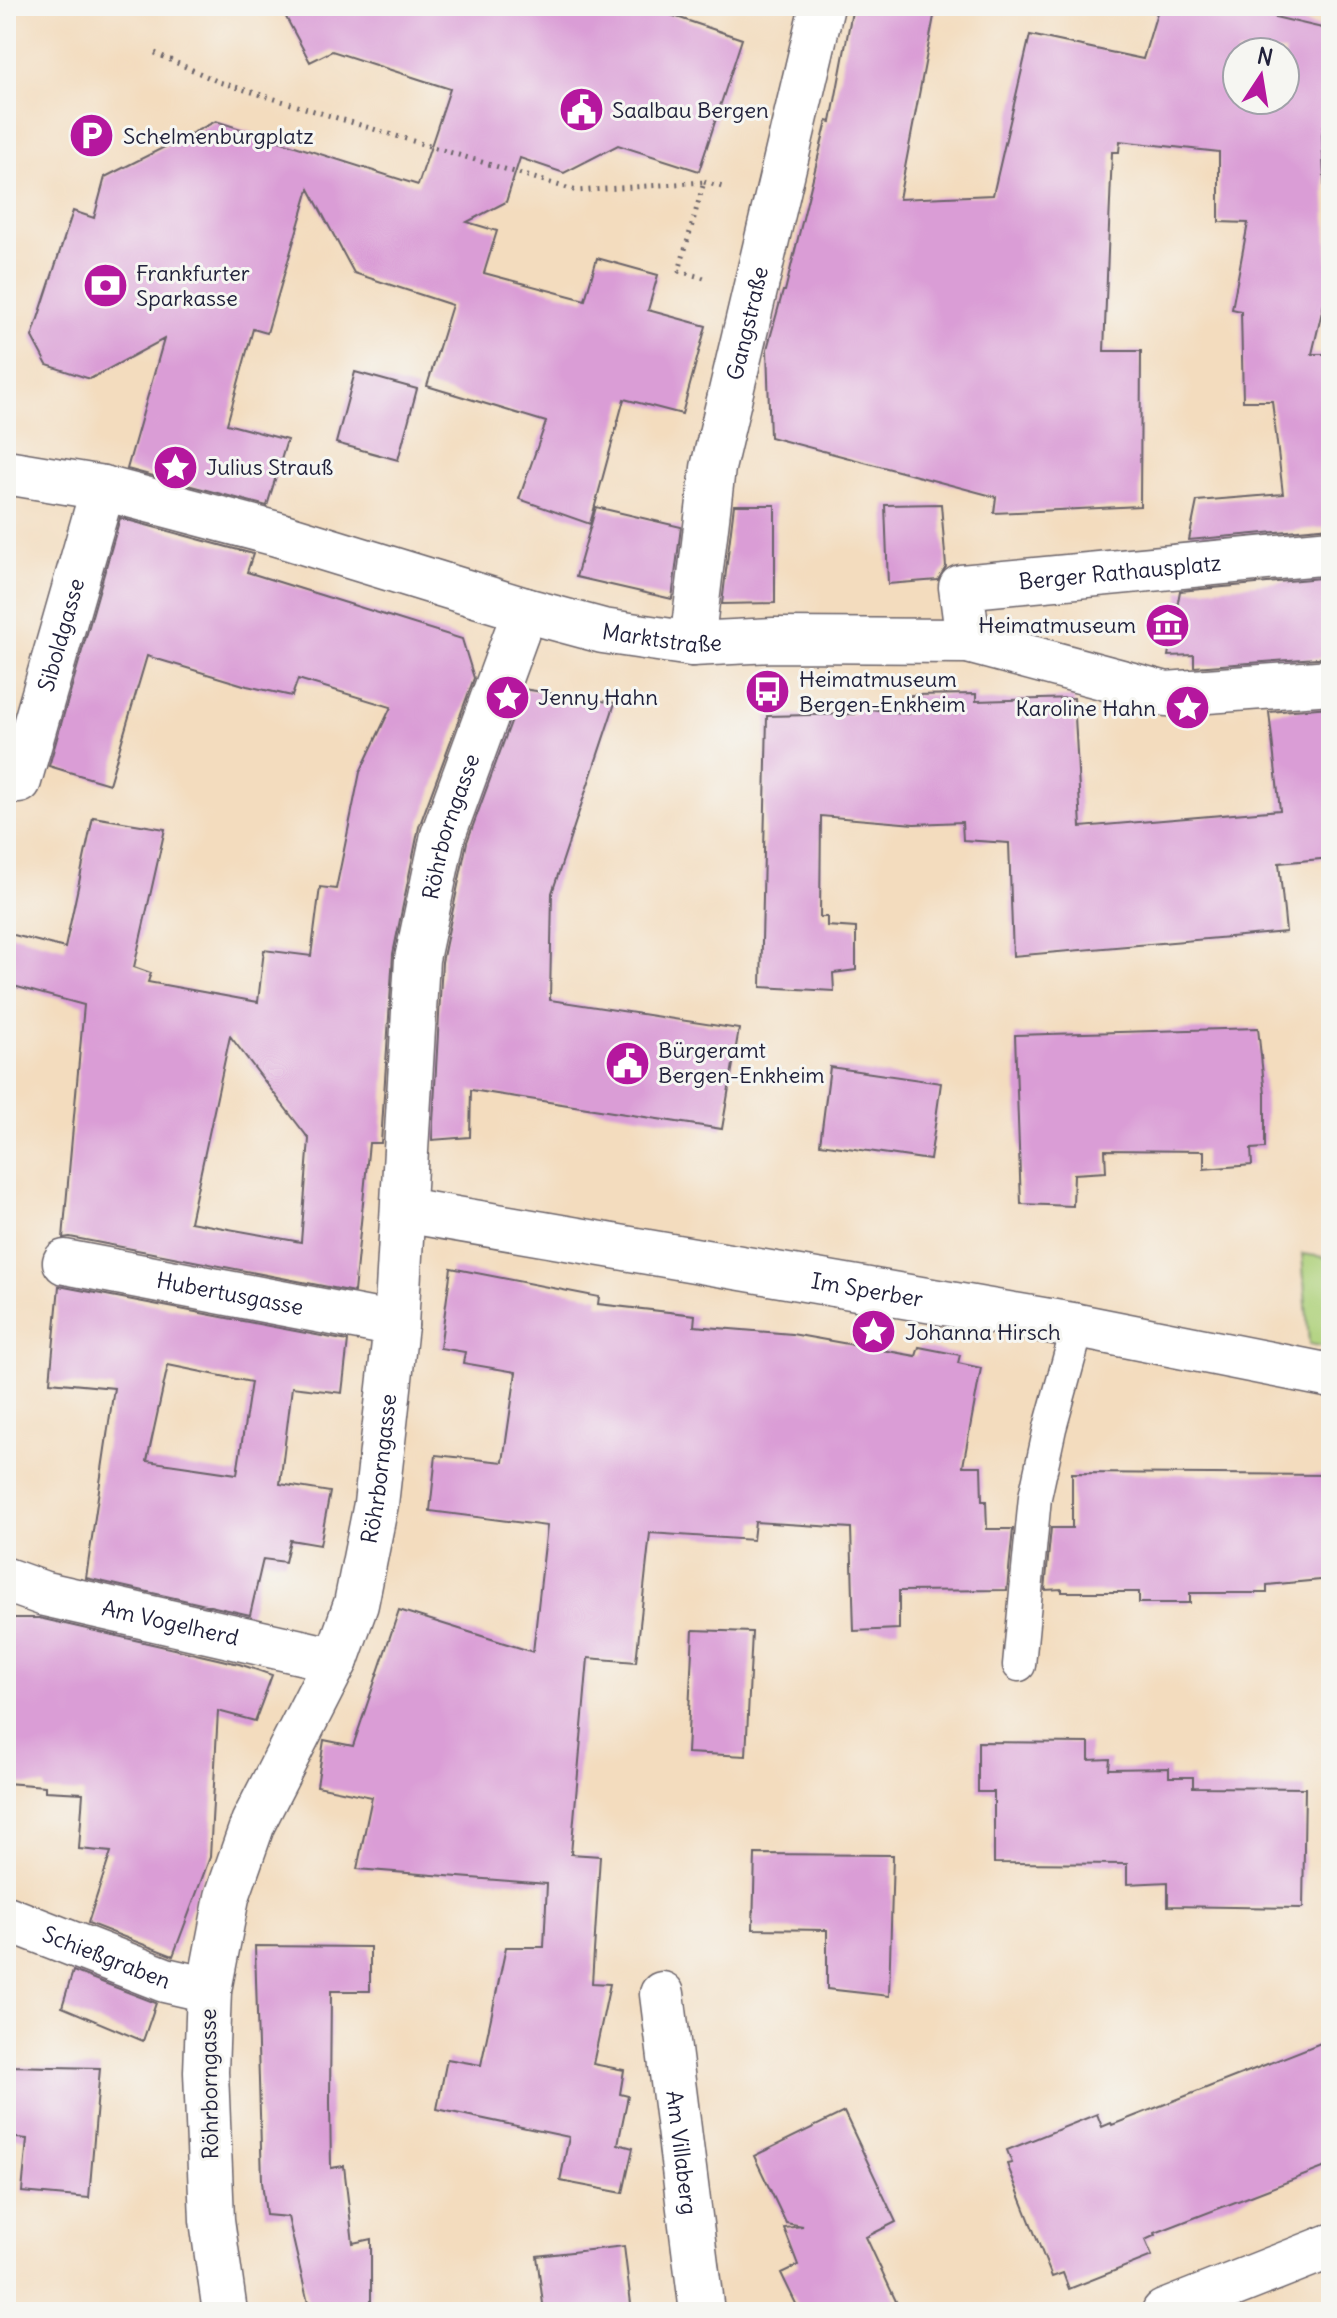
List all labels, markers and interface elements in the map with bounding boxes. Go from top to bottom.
north arrow [1221,36,1301,116]
text: N [1255,41,1276,72]
public building icon: Saalbau Bergen [557,86,605,134]
place label: Saalbau Bergen [612,96,769,124]
parking icon: Schelmenburgplatz [68,112,116,160]
place label: Schelmenburgplatz [123,122,314,150]
place label: Frankfurter Sparkasse [136,259,250,312]
bank icon: Frankfurter Sparkasse [81,262,129,310]
street label: Gangstraße [720,264,774,383]
place icon: Julius Strauß [151,443,199,491]
place label: Julius Strauß [206,453,333,481]
street label: Berger Rathausplatz [1017,548,1222,595]
street label: Siboldgasse [31,575,90,695]
museum icon: Heimatmuseum [1143,601,1191,649]
place label: Heimatmuseum [978,611,1136,639]
street label: Marktstraße [600,617,722,659]
place label: Heimatmuseum Bergen-Enkheim [799,665,966,718]
bus stop icon: Heimatmuseum Bergen-Enkheim [744,668,792,716]
place icon: Jenny Hahn [483,673,531,721]
place label: Jenny Hahn [538,683,658,711]
place icon: Karoline Hahn [1163,684,1211,732]
place label: Karoline Hahn [1015,694,1156,722]
street label: Röhrborngasse [416,750,485,902]
place label: Bürgeramt Bergen-Enkheim [658,1036,825,1089]
public building icon: Bürgeramt Bergen-Enkheim [603,1039,651,1087]
street label: Hubertusgasse [154,1266,306,1321]
street label: Im Sperber [809,1266,925,1313]
place icon: Johanna Hirsch [850,1308,898,1356]
place label: Johanna Hirsch [905,1318,1061,1346]
street label: Röhrborngasse [354,1392,402,1546]
street label: Am Vogelherd [99,1593,241,1652]
street label: Schießgraben [39,1920,175,1995]
street label: Röhrborngasse [194,2008,224,2160]
street label: Am Villaberg [660,2089,704,2216]

